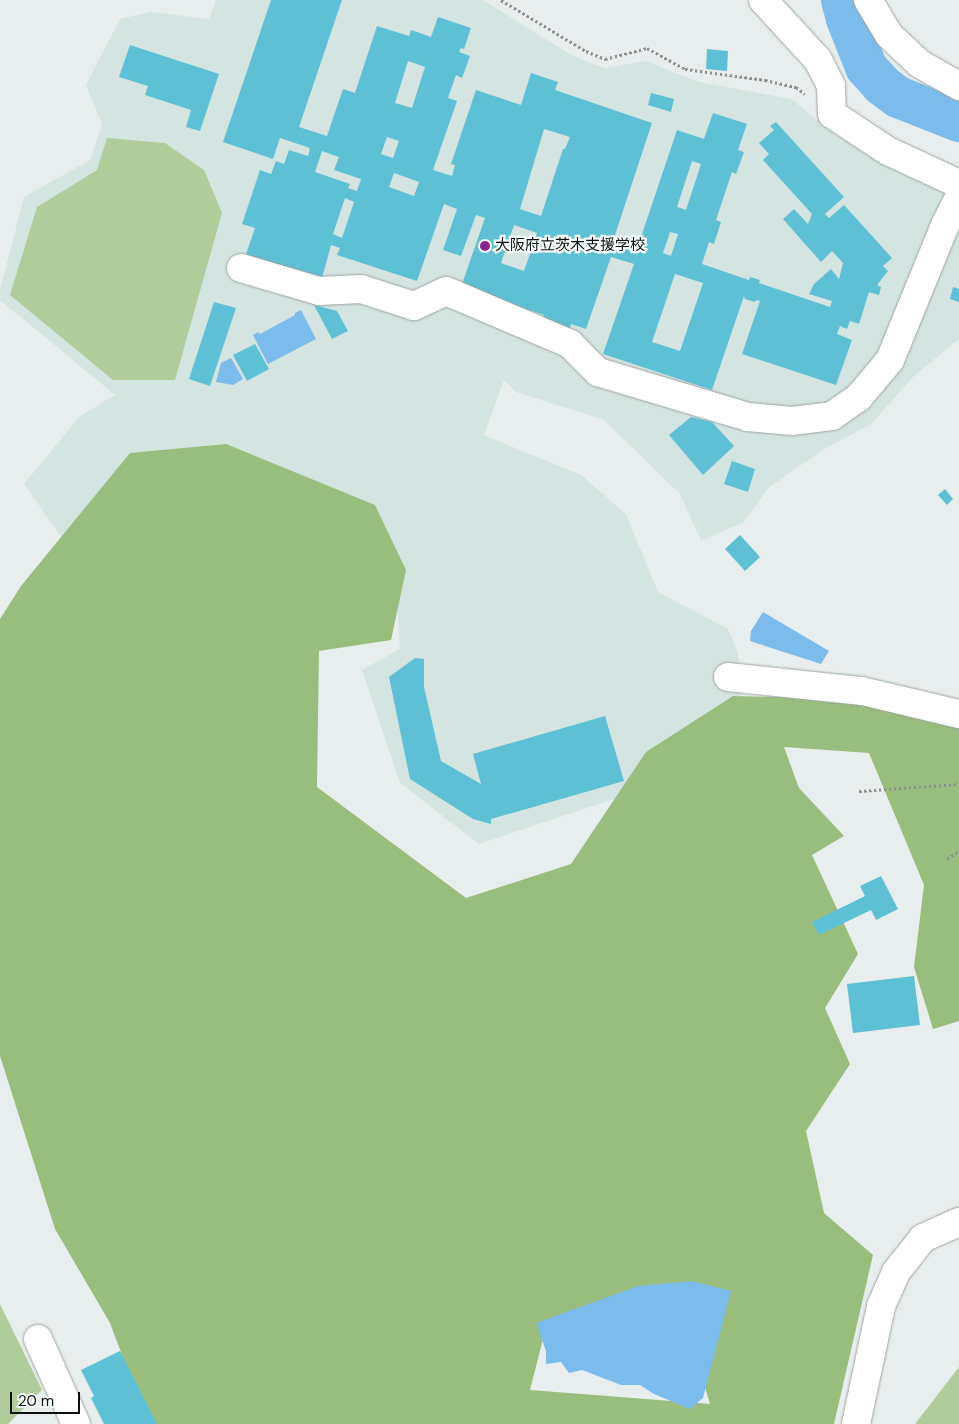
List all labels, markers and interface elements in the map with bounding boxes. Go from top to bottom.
place label: 大阪府立茨木支援学校 [495,237,645,255]
marker: 大阪府立茨木支援学校 [479,240,491,252]
scale bar [12,1382,82,1414]
text: 20 m [18,1391,54,1411]

